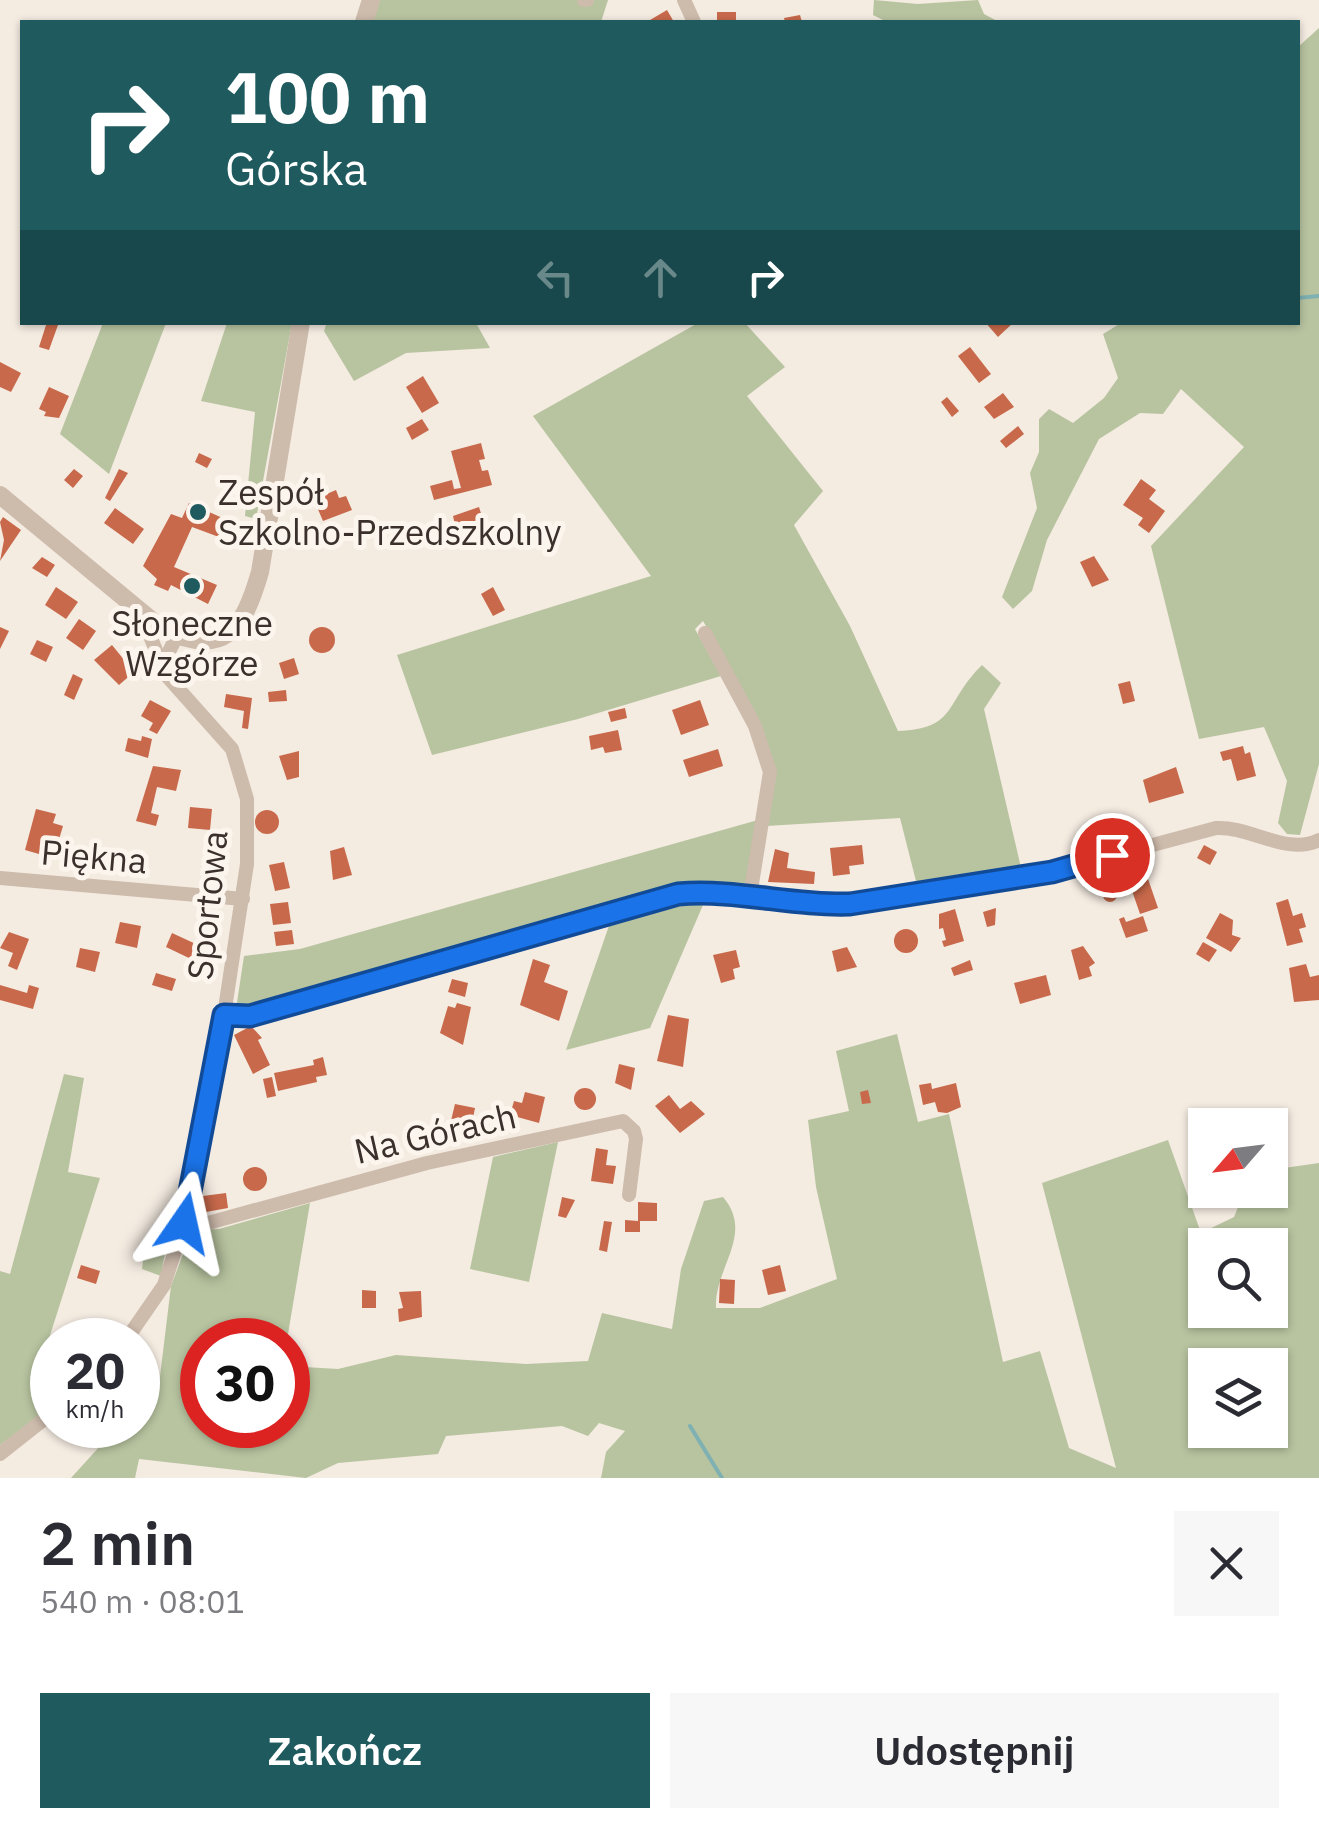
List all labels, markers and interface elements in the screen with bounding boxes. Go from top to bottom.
text: 100 m [225,51,430,142]
icon: right [60,60,190,190]
text: Górska [225,139,367,197]
icon: left [528,250,583,305]
icon: ahead [633,250,688,305]
icon: right [738,250,793,305]
place label: Zespół Szkolno-Przedszkolny [218,469,561,555]
marker: Zespół Szkolno-Przedszkolny [187,501,209,523]
marker: Słoneczne Wzgórze [181,575,203,597]
place label: Słoneczne Wzgórze [111,600,273,686]
pin [1070,813,1155,898]
street label: Piękna [39,828,149,884]
street label: Sportowa [176,828,238,982]
icon: arrive [1085,828,1140,883]
street label: Na Górach [350,1092,520,1174]
north arrow [1188,1108,1288,1208]
map controls [1188,1108,1288,1448]
position arrow [132,1171,236,1275]
button: search [1188,1228,1288,1328]
speed limit sign: 30 [180,1318,310,1448]
text: 20 [65,1338,125,1403]
button: layers [1188,1348,1288,1448]
text: km/h [66,1392,124,1425]
text: 2 min [40,1503,195,1582]
button: close [1174,1511,1279,1616]
text: 540 m · 08:01 [40,1580,245,1622]
button: Zakończ [40,1693,650,1808]
button: Udostępnij [670,1693,1279,1808]

